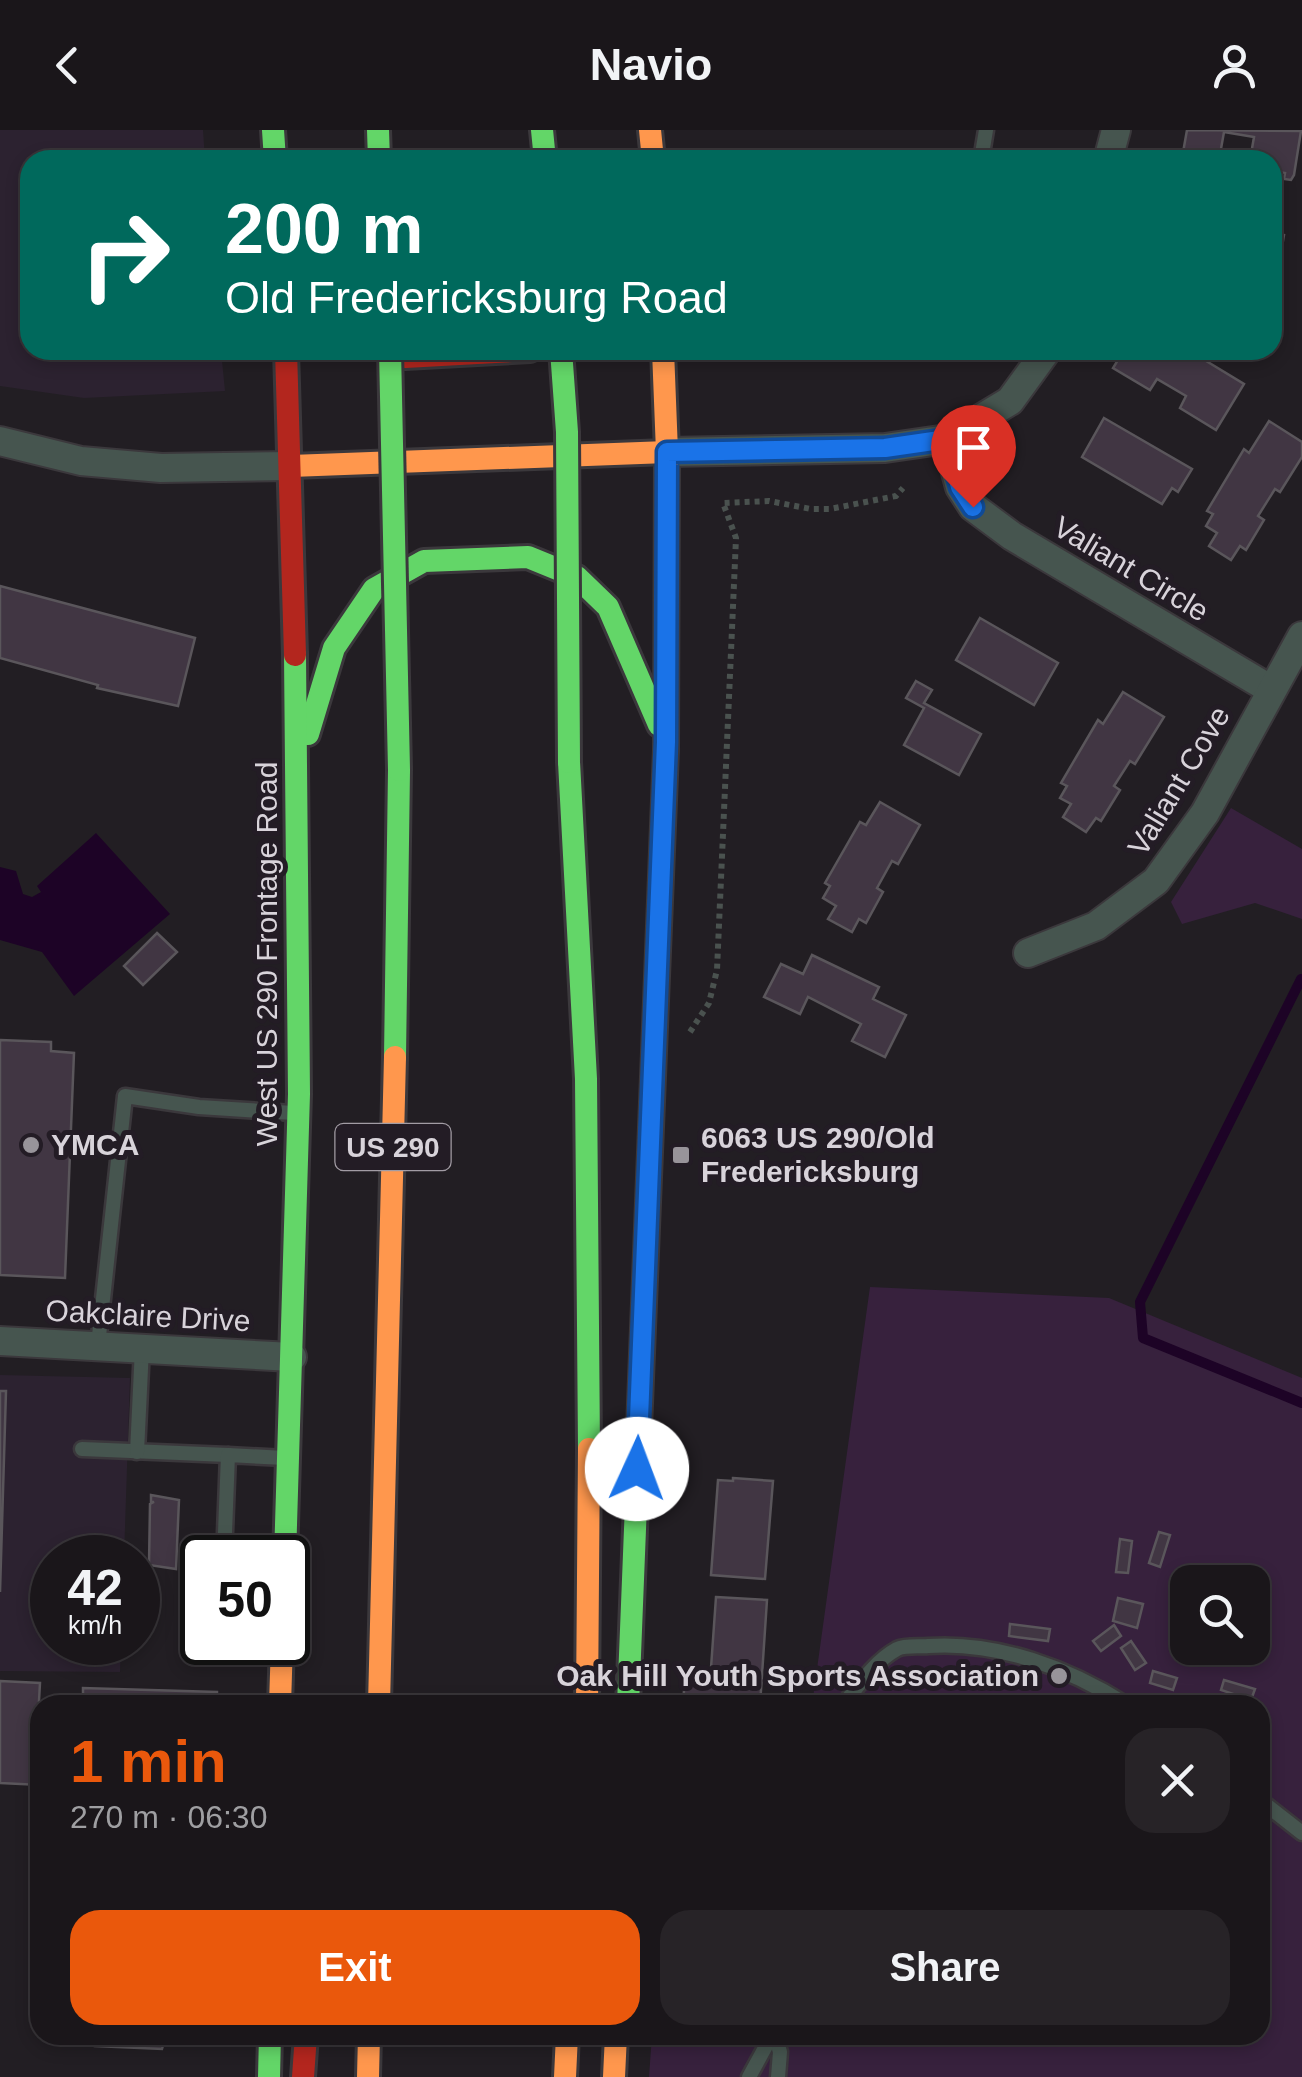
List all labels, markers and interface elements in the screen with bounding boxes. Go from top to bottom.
icon: back [40,38,95,93]
icon: person [1207,38,1262,93]
text: Navio [590,39,712,90]
icon: right [60,190,190,320]
text: 200 m [225,190,423,268]
text: Old Fredericksburg Road [225,272,728,323]
pin [931,405,1016,508]
icon: arrive [946,420,1001,475]
street label: Valiant Circle [1048,509,1215,628]
street label: Valiant Cove [1121,700,1236,861]
street label: West US 290 Frontage Road [250,762,283,1146]
place label: 6063 US 290/Old Fredericksburg [701,1121,934,1188]
road number: US 290 [336,1124,450,1170]
place label: YMCA [51,1128,139,1161]
marker: YMCA [20,1134,42,1156]
marker: 6063 US 290/Old Fredericksburg [670,1144,692,1166]
street label: Oakclaire Drive [45,1294,251,1337]
position arrow [585,1417,689,1521]
speed limit sign: 50 [180,1535,310,1665]
text: 42 [67,1560,123,1616]
map controls [1170,1565,1270,1665]
button: search [1170,1565,1270,1665]
text: km/h [68,1611,122,1639]
place label: Oak Hill Youth Sports Association [556,1659,1039,1692]
marker: Oak Hill Youth Sports Association [1048,1665,1070,1687]
text: 1 min [70,1728,227,1795]
button: close [1125,1728,1230,1833]
text: 270 m · 06:30 [70,1799,267,1835]
button: Exit [70,1910,640,2025]
button: Share [660,1910,1230,2025]

